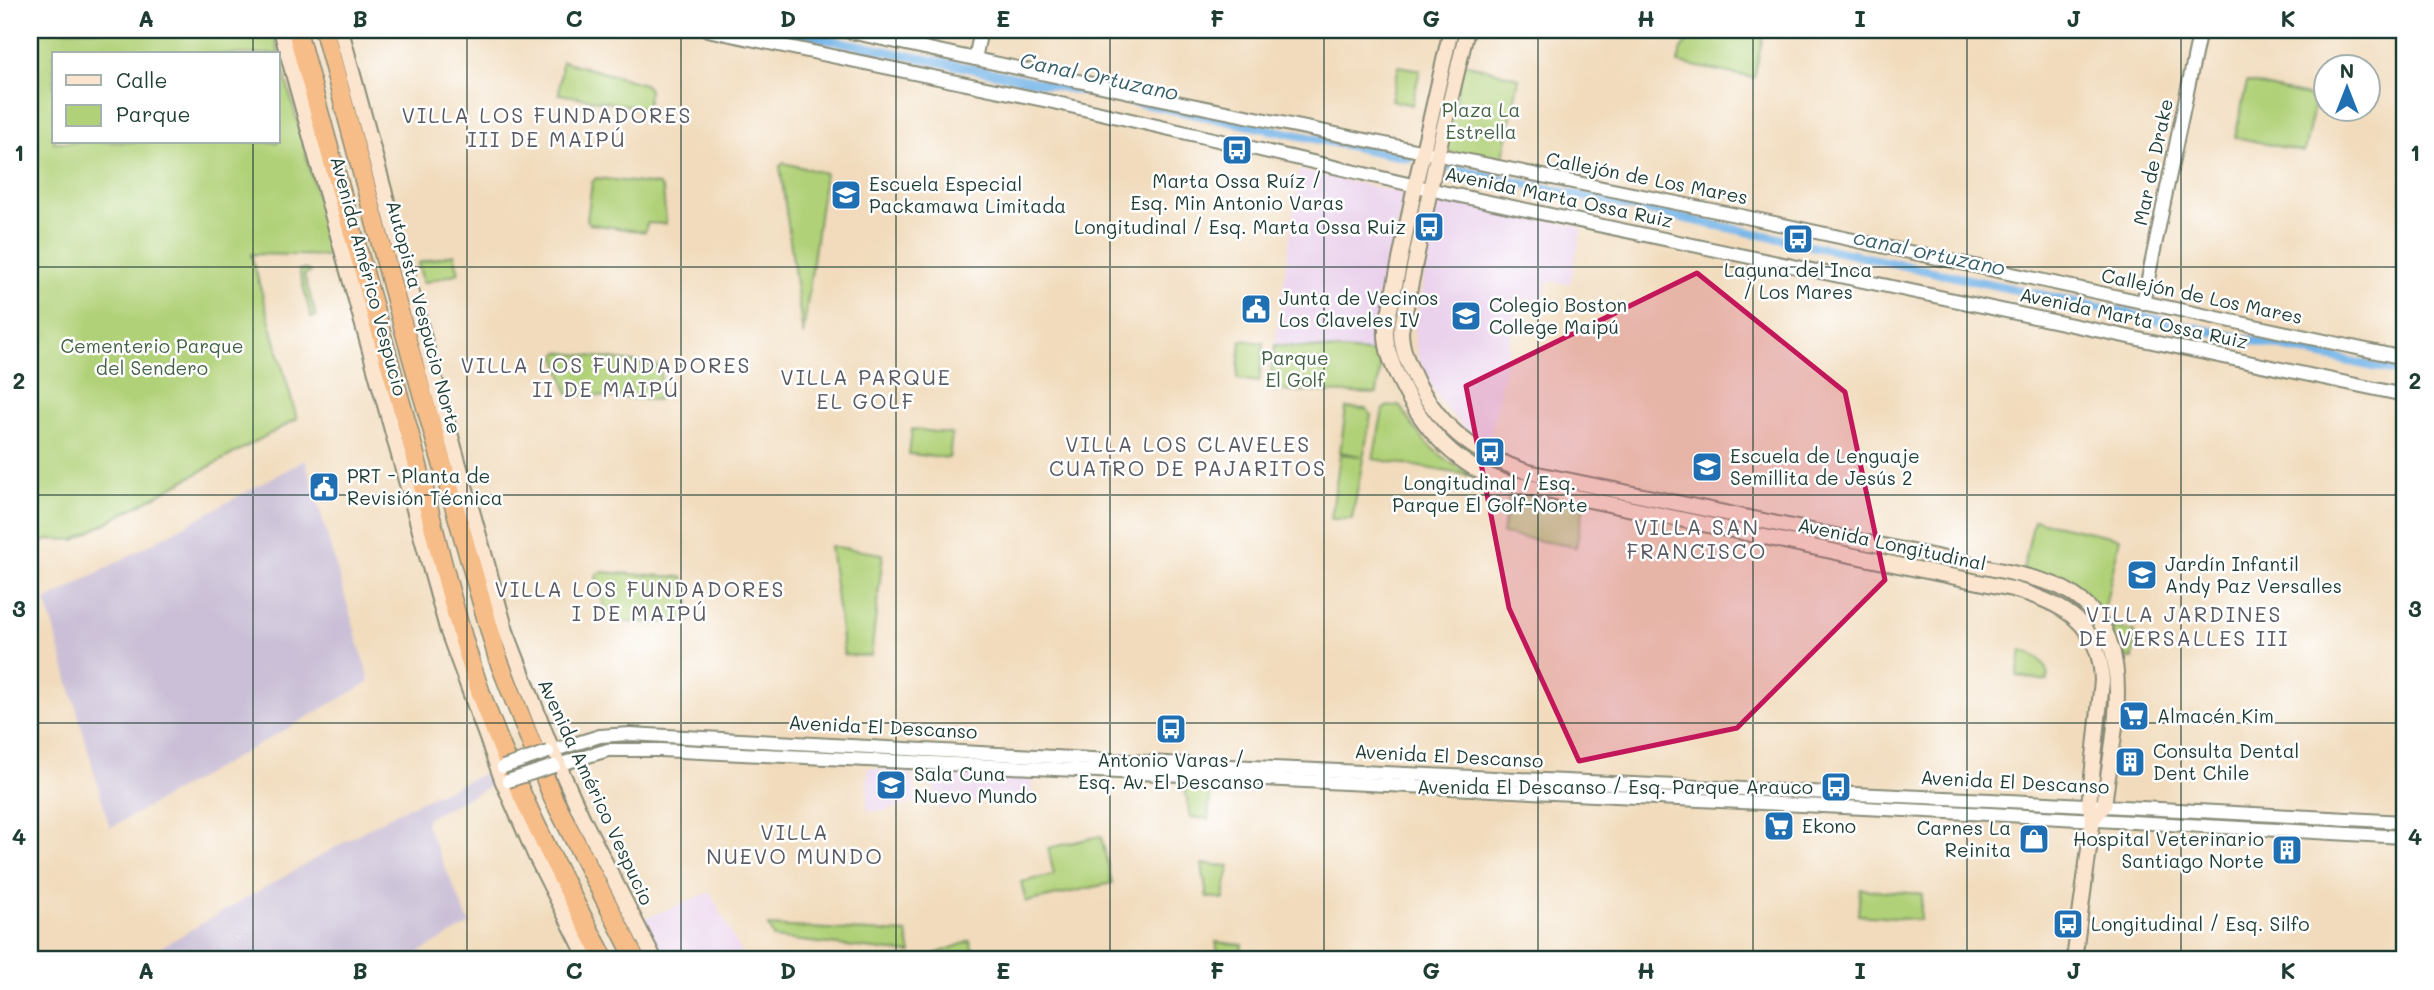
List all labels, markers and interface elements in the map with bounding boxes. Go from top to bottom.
text: A [138,3,154,33]
text: B [352,3,368,33]
text: C [565,3,583,33]
text: D [780,3,796,33]
text: E [996,3,1010,33]
text: F [1210,3,1224,33]
text: G [1422,3,1440,33]
text: H [1637,3,1655,33]
text: I [1854,3,1866,33]
text: J [2066,3,2082,33]
text: K [2280,3,2296,33]
water label: Canal Ortuzano [1017,46,1181,106]
legend [52,52,280,144]
north arrow [2312,52,2382,122]
text: N [2340,58,2354,83]
text: Calle [116,66,168,93]
street label: Mar de Drake [2127,96,2178,227]
park label: Plaza La Estrella [1442,97,1520,144]
text: Parque [116,100,190,127]
district label: VILLA LOS FUNDADORES III DE MAIPÚ [402,101,692,152]
bus stop icon: Marta Ossa Ruíz / Esq. Min Antonio Varas [1220,133,1254,167]
text: 1 [14,137,24,167]
text: 1 [2410,137,2420,167]
street label: Callejón de Los Mares [1544,146,1750,209]
street label: Avenida Américo Vespucio [325,153,414,398]
street label: Avenida Marta Ossa Ruiz [1443,160,1675,233]
place label: Marta Ossa Ruíz / Esq. Min Antonio Varas [1130,168,1344,215]
place label: Escuela Especial Packamawa Limitada [869,171,1066,218]
school or university icon: Escuela Especial Packamawa Limitada [829,178,863,212]
street label: Autopista Vespucio Norte [381,197,468,436]
bus stop icon: Longitudinal / Esq. Marta Ossa Ruiz [1412,210,1446,244]
place label: Longitudinal / Esq. Marta Ossa Ruiz [1074,214,1406,239]
bus stop icon: Laguna del Inca / Los Mares [1781,222,1815,256]
water label: canal ortuzano [1851,222,2008,281]
place label: Laguna del Inca / Los Mares [1724,257,1872,304]
street label: Callejón de Los Mares [2099,262,2305,329]
street label: Avenida Marta Ossa Ruiz [2018,281,2250,354]
place label: Junta de Vecinos Los Claveles IV [1279,285,1439,332]
public building icon: Junta de Vecinos Los Claveles IV [1239,292,1273,326]
place label: Colegio Boston College Maipú [1489,292,1627,339]
school or university icon: Colegio Boston College Maipú [1449,299,1483,333]
park label: Cementerio Parque del Sendero [61,333,243,380]
park label: Parque El Golf [1261,345,1329,392]
district label: VILLA LOS FUNDADORES II DE MAIPÚ [461,351,751,402]
district label: VILLA PARQUE EL GOLF [780,363,952,414]
text: 2 [13,365,25,395]
text: 2 [2409,365,2421,395]
district label: VILLA LOS CLAVELES CUATRO DE PAJARITOS [1049,430,1327,481]
bus stop icon: Longitudinal / Esq. Parque El Golf-Norte [1473,435,1507,469]
place label: Escuela de Lenguaje Semillita de Jesús 2 [1730,443,1920,490]
school or university icon: Escuela de Lenguaje Semillita de Jesús 2 [1690,450,1724,484]
place label: PRT - Planta de Revisión Técnica [347,463,503,510]
public building icon: PRT - Planta de Revisión Técnica [307,470,341,504]
place label: Longitudinal / Esq. Parque El Golf-Norte [1392,470,1588,517]
street label: Avenida Longitudinal [1796,511,1988,576]
district label: VILLA SAN FRANCISCO [1627,513,1767,564]
place label: Jardín Infantil Andy Paz Versalles [2165,551,2342,598]
school or university icon: Jardín Infantil Andy Paz Versalles [2125,558,2159,592]
district label: VILLA LOS FUNDADORES I DE MAIPÚ [495,575,785,626]
text: 3 [12,593,26,623]
text: 3 [2408,593,2422,623]
district label: VILLA JARDINES DE VERSALLES III [2079,600,2289,651]
street label: Avenida Américo Vespucio [533,675,660,909]
supermarket icon: Almacén Kim [2117,699,2151,733]
place label: Almacén Kim [2157,703,2274,728]
street label: Avenida El Descanso [788,709,978,744]
bus stop icon: Antonio Varas / Esq. Av. El Descanso [1154,712,1188,746]
street label: Avenida El Descanso [1354,738,1544,773]
place label: Consulta Dental Dent Chile [2153,738,2299,785]
building icon: Consulta Dental Dent Chile [2113,745,2147,779]
place label: Antonio Varas / Esq. Av. El Descanso [1078,747,1264,794]
place label: Sala Cuna Nuevo Mundo [914,761,1037,808]
street label: Avenida El Descanso [1920,764,2110,799]
school or university icon: Sala Cuna Nuevo Mundo [874,768,908,802]
bus stop icon: Avenida El Descanso / Esq. Parque Arauco [1819,770,1853,804]
place label: Avenida El Descanso / Esq. Parque Arauco [1417,774,1813,799]
supermarket icon: Ekono [1762,809,1796,843]
place label: Ekono [1802,813,1856,838]
place label: Carnes La Reinita [1917,815,2011,862]
district label: VILLA NUEVO MUNDO [706,818,884,869]
text: 4 [12,821,26,851]
text: 4 [2408,821,2422,851]
shop icon: Carnes La Reinita [2017,822,2051,856]
place label: Hospital Veterinario Santiago Norte [2073,826,2264,873]
building icon: Hospital Veterinario Santiago Norte [2270,833,2304,867]
bus stop icon: Longitudinal / Esq. Silfo [2051,907,2085,941]
place label: Longitudinal / Esq. Silfo [2091,911,2309,936]
text: A [138,955,154,985]
text: B [352,955,368,985]
text: C [565,955,583,985]
text: D [780,955,796,985]
text: E [996,955,1010,985]
text: F [1210,955,1224,985]
text: G [1422,955,1440,985]
text: H [1637,955,1655,985]
text: I [1854,955,1866,985]
text: J [2066,955,2082,985]
text: K [2280,955,2296,985]

